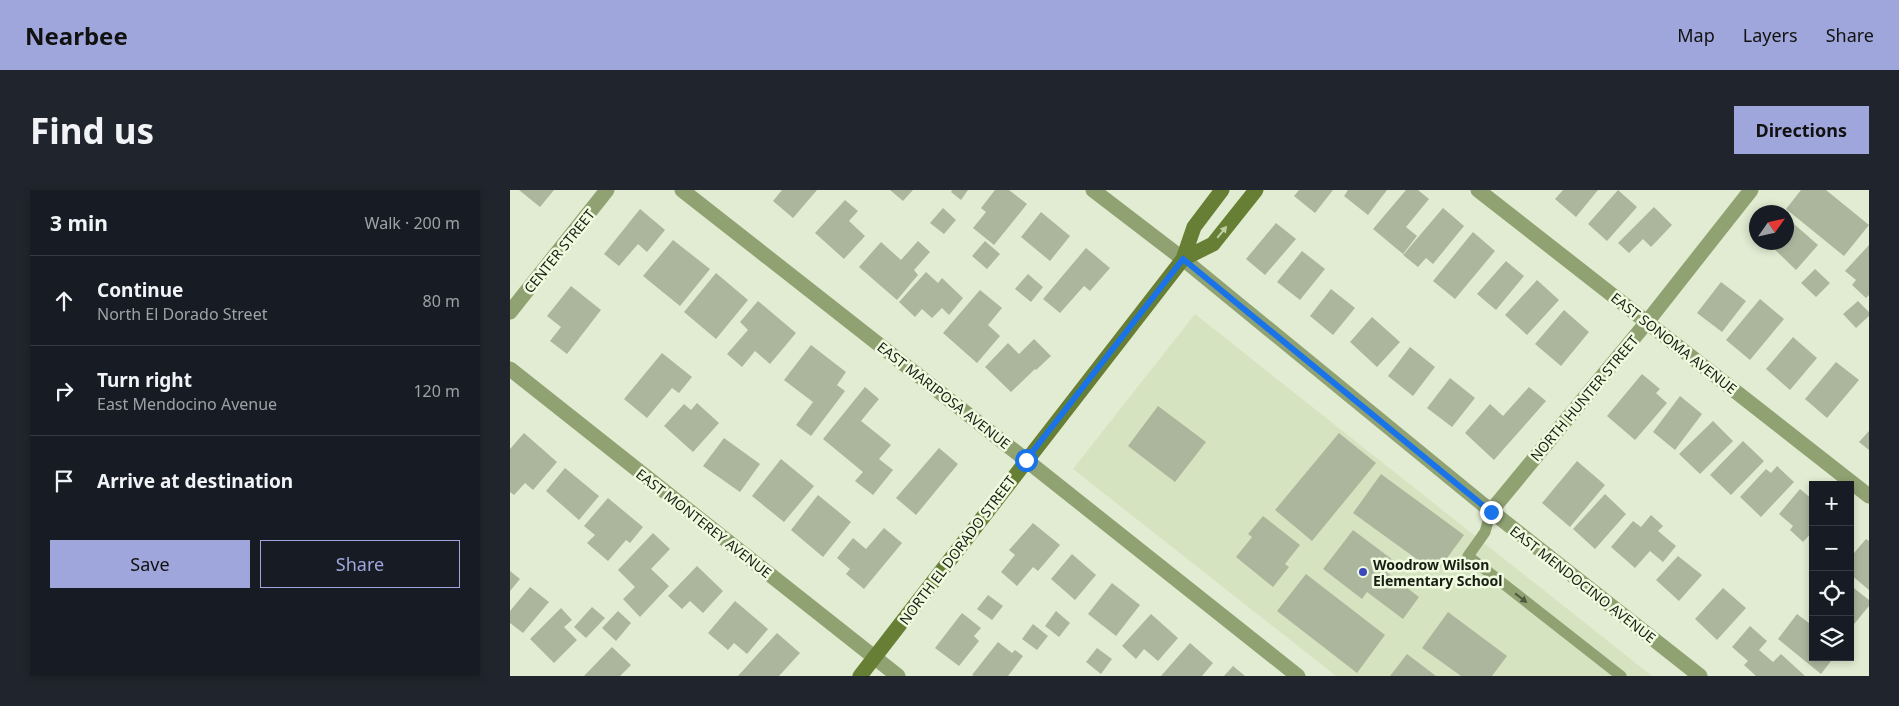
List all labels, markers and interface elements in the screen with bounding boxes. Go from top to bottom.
text: Nearbee [25,19,128,52]
text: Map [1677,23,1715,47]
text: Layers [1743,23,1798,47]
text: Share [1826,23,1874,47]
button: Directions [1734,106,1869,154]
text: Find us [30,107,154,154]
street label: CENTER STREET [519,205,599,297]
north arrow [1749,205,1794,250]
text: 3 min [50,209,108,237]
text: Walk · 200 m [365,212,460,234]
one-way arrow [1217,225,1228,238]
text: Continue [97,277,183,303]
icon: ahead [50,287,78,315]
street label: EAST SONOMA AVENUE [1607,288,1741,398]
text: 80 m [423,290,460,312]
text: North El Dorado Street [97,303,267,325]
street label: NORTH HUNTER STREET [1526,331,1642,465]
street label: EAST MARIPOSA AVENUE [874,337,1014,453]
text: Turn right [97,367,192,393]
icon: right [50,377,78,405]
text: 120 m [413,380,460,402]
text: East Mendocino Avenue [97,393,277,415]
route start [1015,449,1038,472]
street label: EAST MONTEREY AVENUE [632,464,776,582]
icon: arrive [50,467,78,495]
text: Arrive at destination [97,468,293,494]
street label: NORTH EL DORADO STREET [895,471,1019,628]
map controls [1809,481,1854,661]
button: + [1809,481,1854,526]
route end [1480,501,1503,524]
street label: EAST MENDOCINO AVENUE [1506,521,1660,647]
button: − [1809,526,1854,571]
button: Save [50,540,250,588]
button: Share [260,540,460,588]
place label: Woodrow Wilson Elementary School [1373,555,1503,590]
marker: Woodrow Wilson Elementary School [1357,566,1369,578]
button: locate [1809,571,1854,616]
one-way arrow [1514,592,1527,603]
button: layers [1809,616,1854,661]

